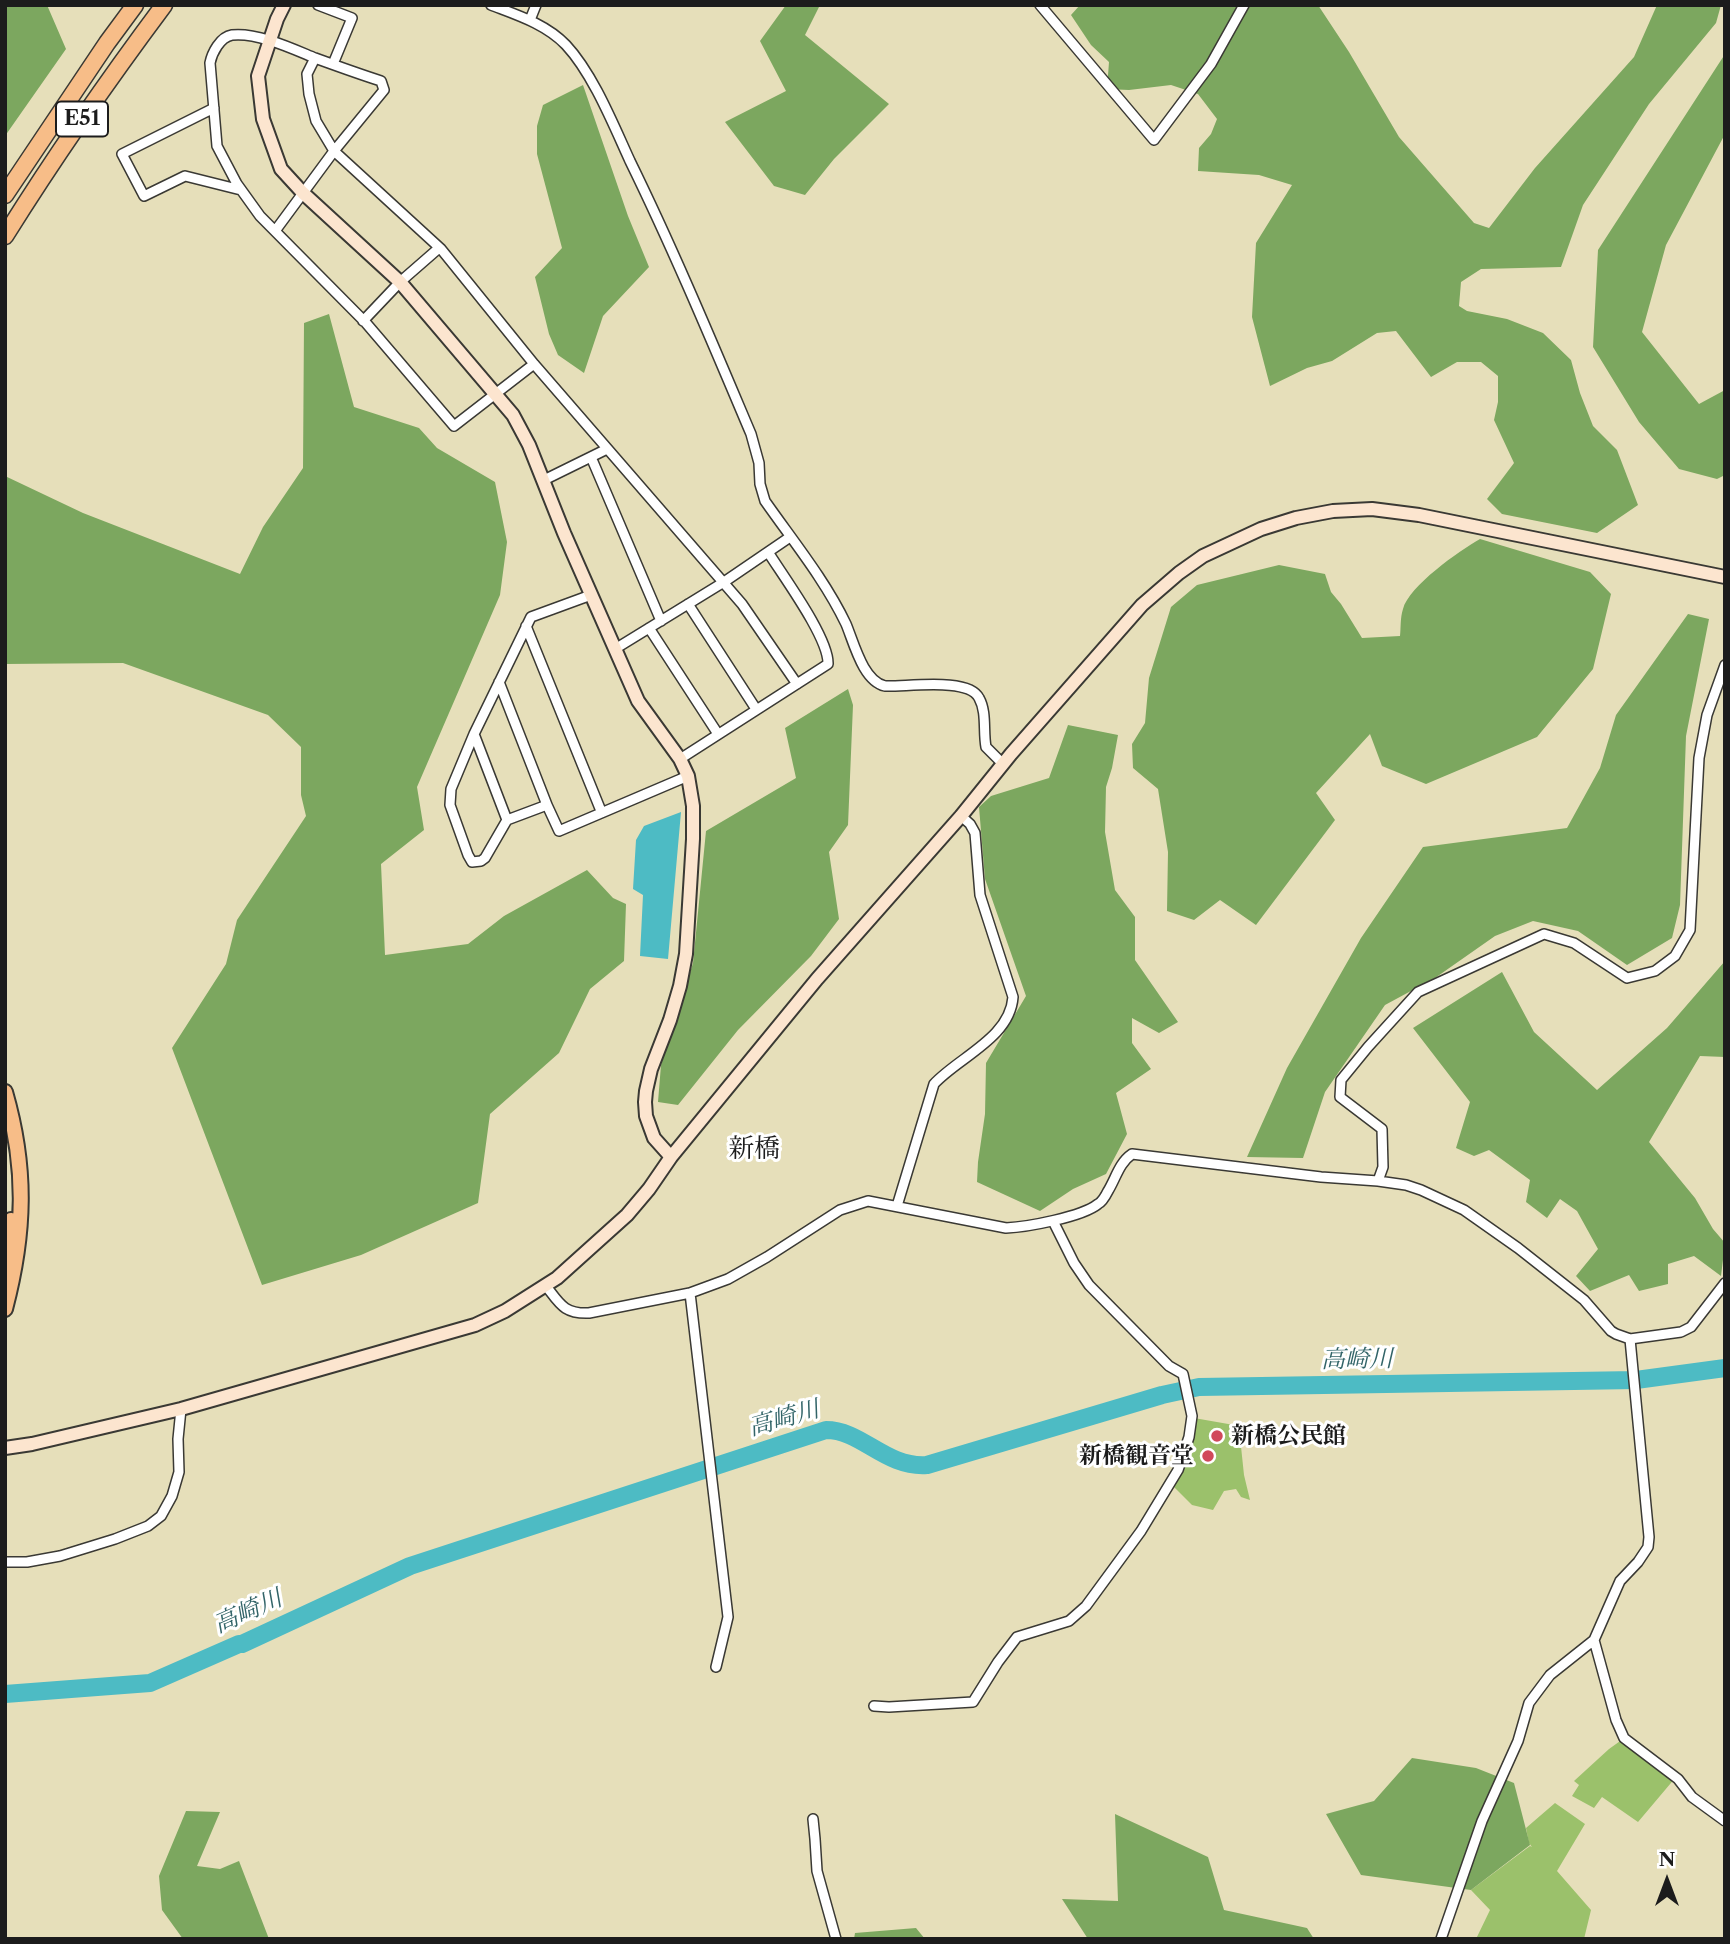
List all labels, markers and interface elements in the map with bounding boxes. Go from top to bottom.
road number: E51 [56,102,108,136]
district label: 新橋 [728,1133,780,1165]
water label: 高崎川 [1321,1345,1393,1375]
water label: 高崎川 [745,1395,823,1443]
place label: 新橋公民館 [1231,1422,1346,1450]
marker: 新橋公民館 [1209,1428,1225,1444]
place label: 新橋観音堂 [1079,1442,1194,1470]
marker: 新橋観音堂 [1200,1448,1216,1464]
water label: 高崎川 [209,1584,287,1640]
north arrow [1632,1846,1702,1916]
text: N [1659,1848,1675,1871]

